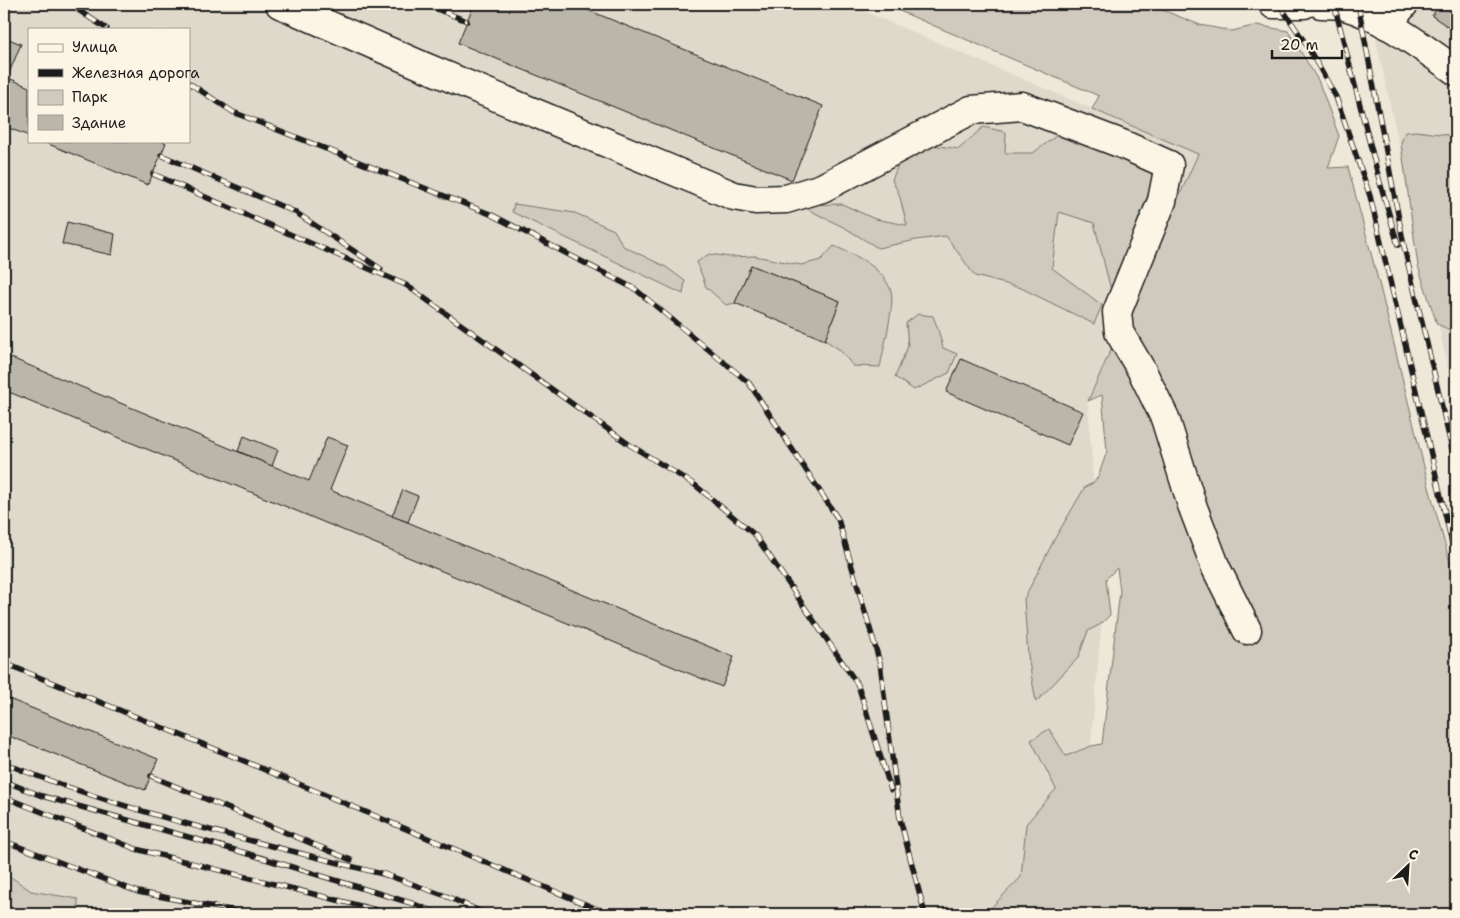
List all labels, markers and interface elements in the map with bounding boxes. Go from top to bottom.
legend [28,28,190,142]
scale bar [1272,28,1342,60]
text: 20 m [1280,35,1319,55]
text: Улица [72,37,118,57]
text: Железная дорога [72,63,200,83]
text: Парк [72,87,108,107]
text: Здание [72,113,126,133]
north arrow [1382,840,1432,890]
text: С [1406,844,1421,864]

